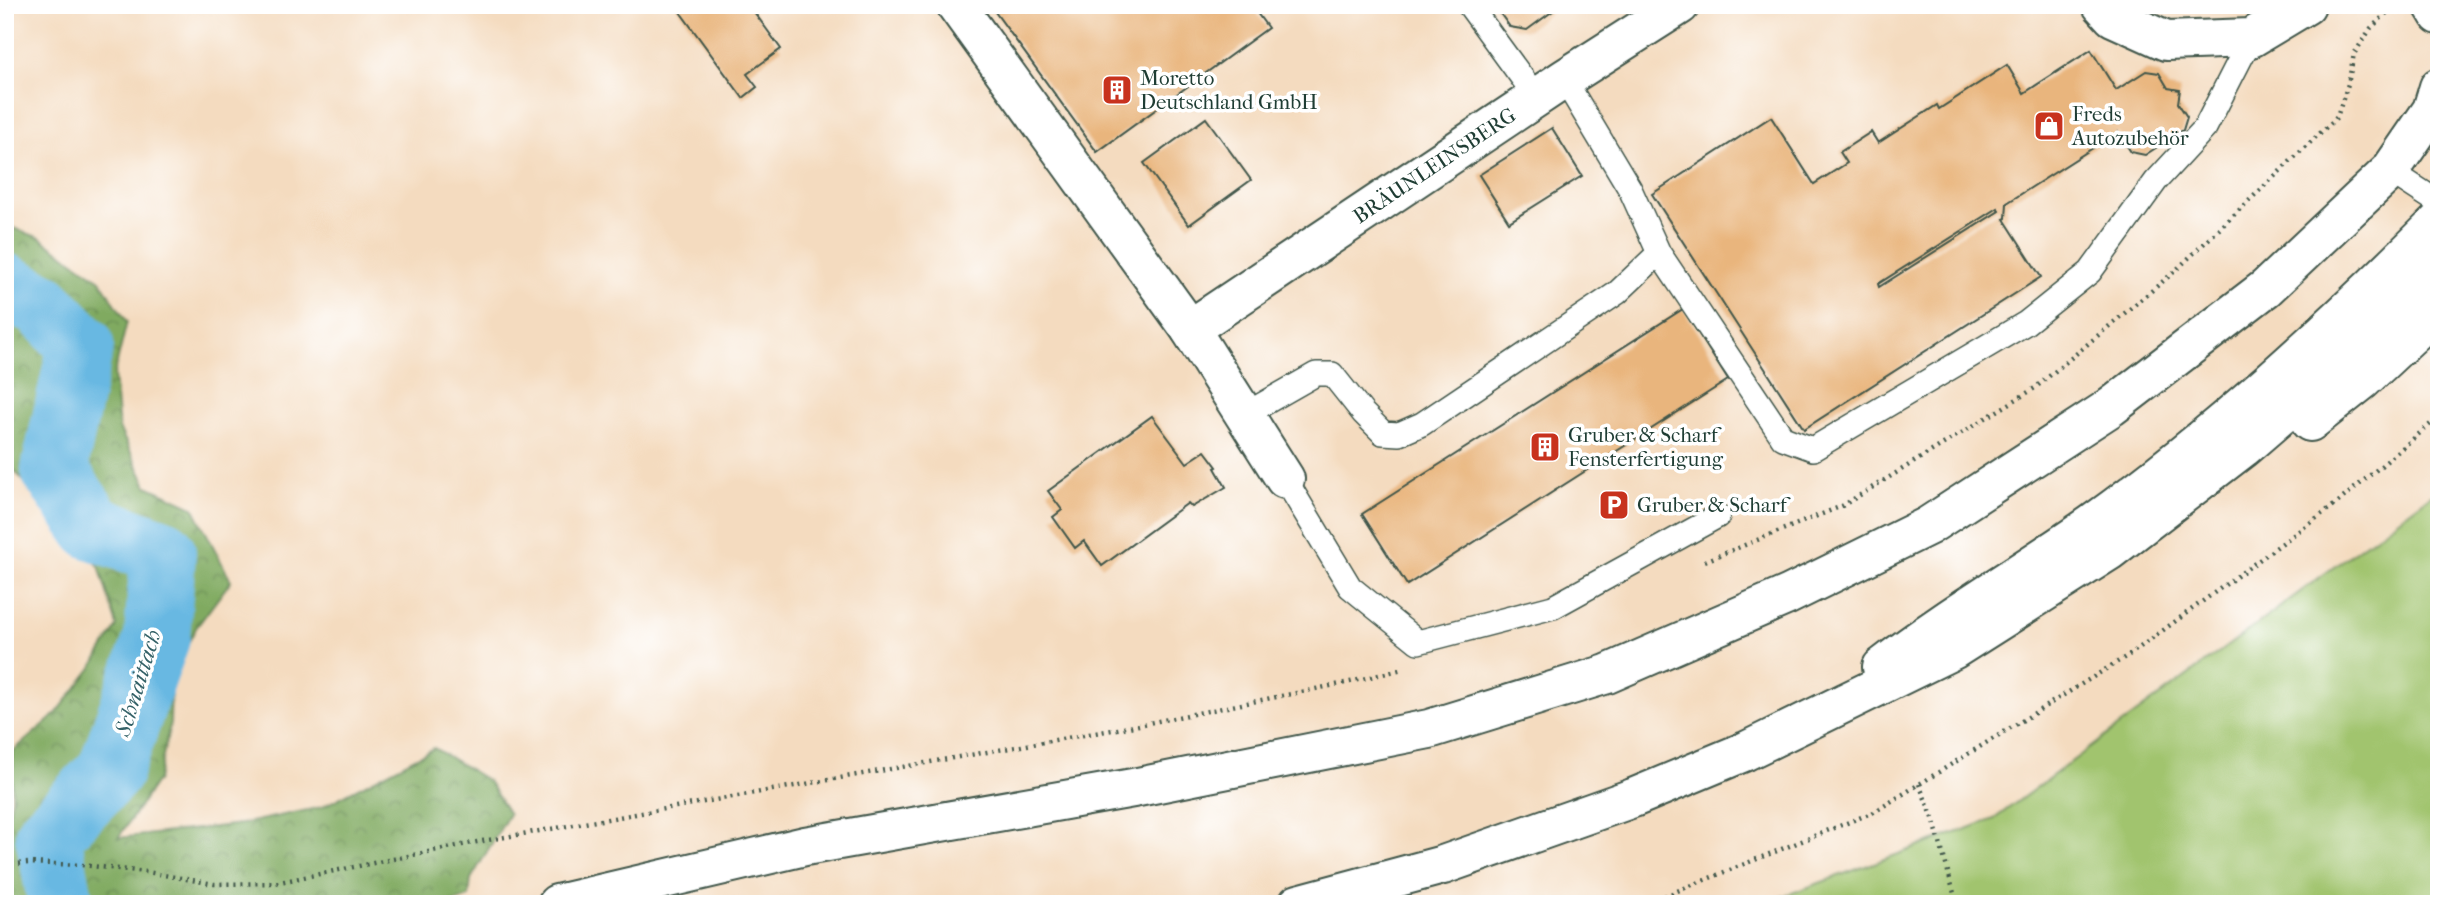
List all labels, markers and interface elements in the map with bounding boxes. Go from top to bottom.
place label: Moretto Deutschland GmbH [1140,66,1318,114]
building icon: Moretto Deutschland GmbH [1100,73,1134,107]
place label: Freds Autozubehör [2071,102,2189,150]
street label: BRÄUNLEINSBERG [1349,103,1520,228]
shop icon: Freds Autozubehör [2032,109,2066,143]
place label: Gruber & Scharf Fensterfertigung [1568,423,1724,471]
building icon: Gruber & Scharf Fensterfertigung [1528,430,1562,464]
parking icon: Gruber & Scharf [1597,488,1631,522]
place label: Gruber & Scharf [1637,493,1791,517]
water label: Schnaittach [109,626,167,740]

